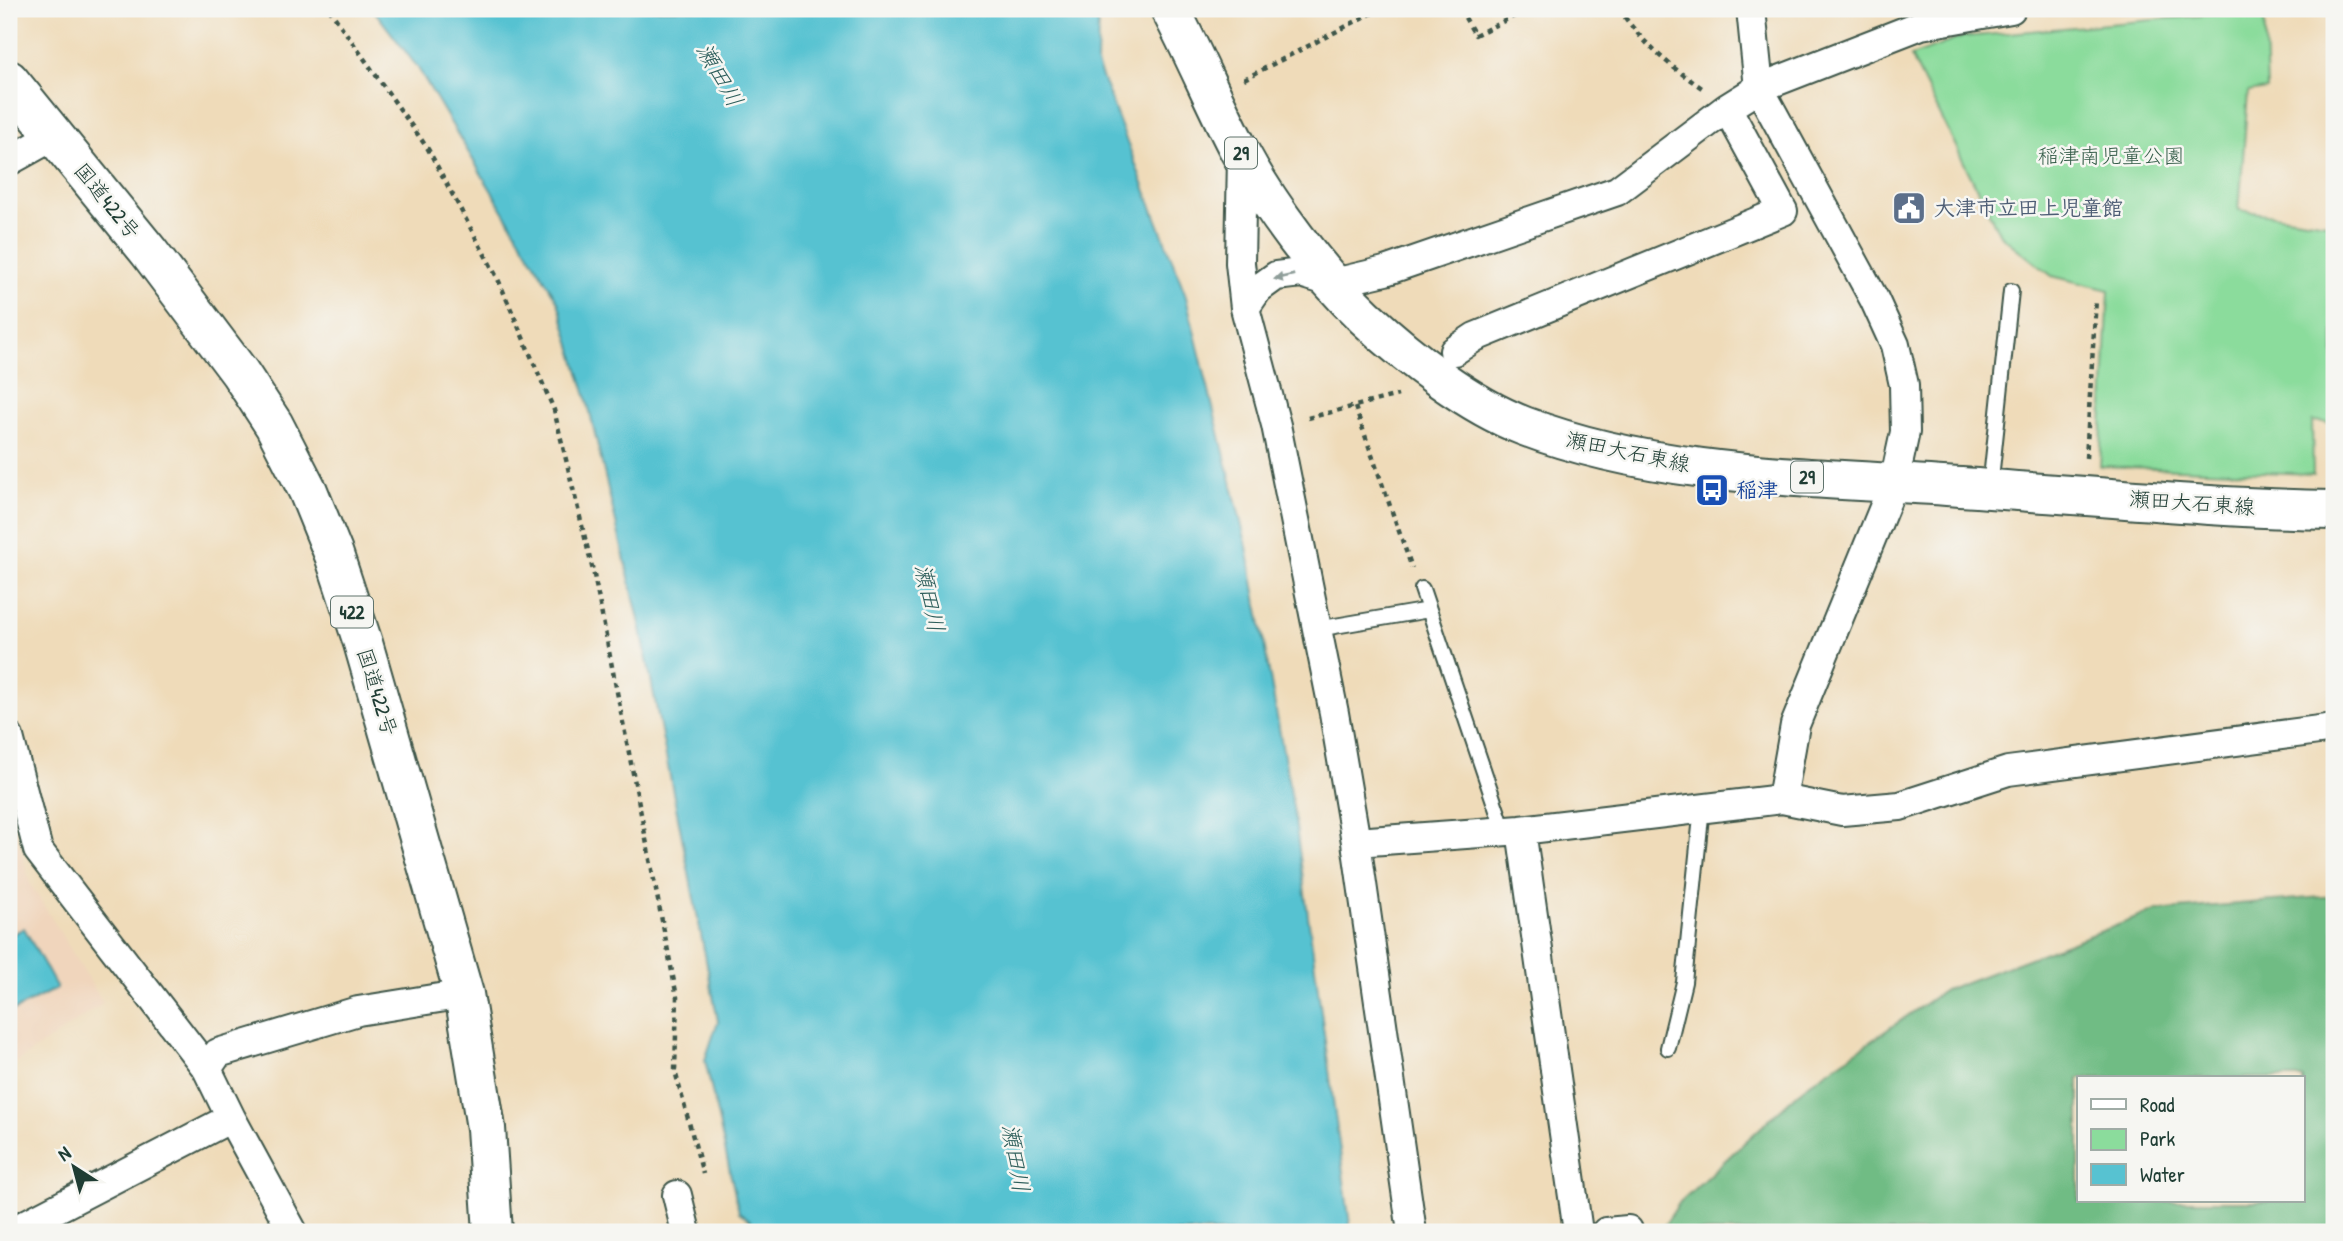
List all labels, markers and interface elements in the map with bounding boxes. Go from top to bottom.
water label: 瀬田川 [690,37,751,112]
road number: 29 [1225,138,1257,168]
park label: 稲津南児童公園 [2038,141,2185,170]
street label: 国道422号 [68,156,147,245]
public building icon: 大津市立田上児童館 [1890,189,1928,227]
place label: 大津市立田上児童館 [1934,193,2123,222]
one-way arrow [1272,272,1294,283]
street label: 瀬田大石東線 [1563,424,1693,479]
road number: 29 [1791,462,1823,492]
bus stop icon: 稲津 [1693,471,1731,509]
place label: 稲津 [1736,475,1778,504]
street label: 瀬田大石東線 [2128,484,2256,521]
water label: 瀬田川 [908,561,953,635]
road number: 422 [331,596,373,628]
street label: 国道422号 [350,644,405,739]
legend [2077,1076,2304,1202]
text: Road [2140,1090,2174,1119]
water label: 瀬田川 [995,1121,1038,1195]
text: Park [2140,1124,2175,1153]
north arrow [38,1132,108,1202]
text: N [52,1140,76,1167]
text: Water [2140,1160,2185,1189]

